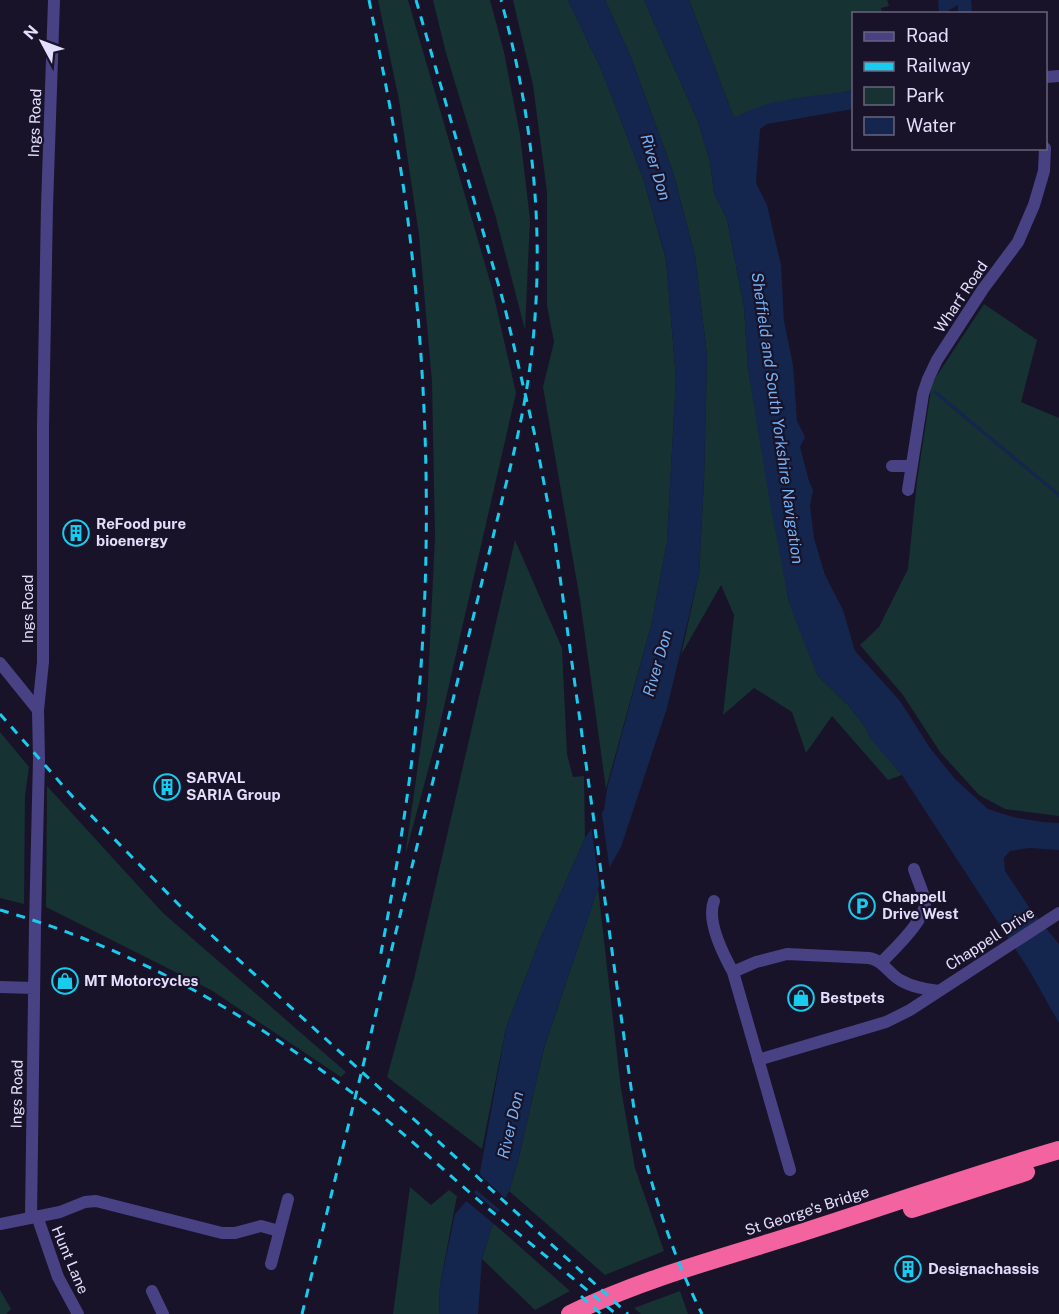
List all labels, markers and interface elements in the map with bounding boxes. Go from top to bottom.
north arrow [12,12,72,72]
legend [852,12,1047,150]
text: N [20,22,42,43]
text: Road [906,25,949,46]
text: Railway [906,55,971,76]
text: Park [906,85,944,106]
street label: Ings Road [25,88,44,158]
text: Water [906,115,956,136]
water label: River Don [636,131,675,203]
street label: Wharf Road [931,258,991,336]
water label: Sheffield and South Yorkshire Navigation [748,271,807,565]
place label: ReFood pure bioenergy [96,515,186,549]
building icon: ReFood pure bioenergy [61,518,91,548]
street label: Ings Road [19,575,36,643]
water label: River Don [639,627,676,699]
place label: SARVAL SARIA Group [186,769,281,803]
building icon: SARVAL SARIA Group [152,772,182,802]
place label: Chappell Drive West [882,888,959,922]
parking icon: Chappell Drive West [847,891,877,921]
street label: Chappell Drive [942,904,1037,973]
shop icon: MT Motorcycles [50,966,80,996]
place label: MT Motorcycles [84,972,199,989]
shop icon: Bestpets [786,983,816,1013]
place label: Bestpets [820,989,885,1006]
street label: Ings Road [7,1060,26,1128]
water label: River Don [493,1089,527,1161]
street label: St George's Bridge [743,1182,871,1239]
street label: Hunt Lane [49,1223,92,1296]
building icon: Designachassis [893,1254,923,1284]
place label: Designachassis [928,1260,1039,1277]

